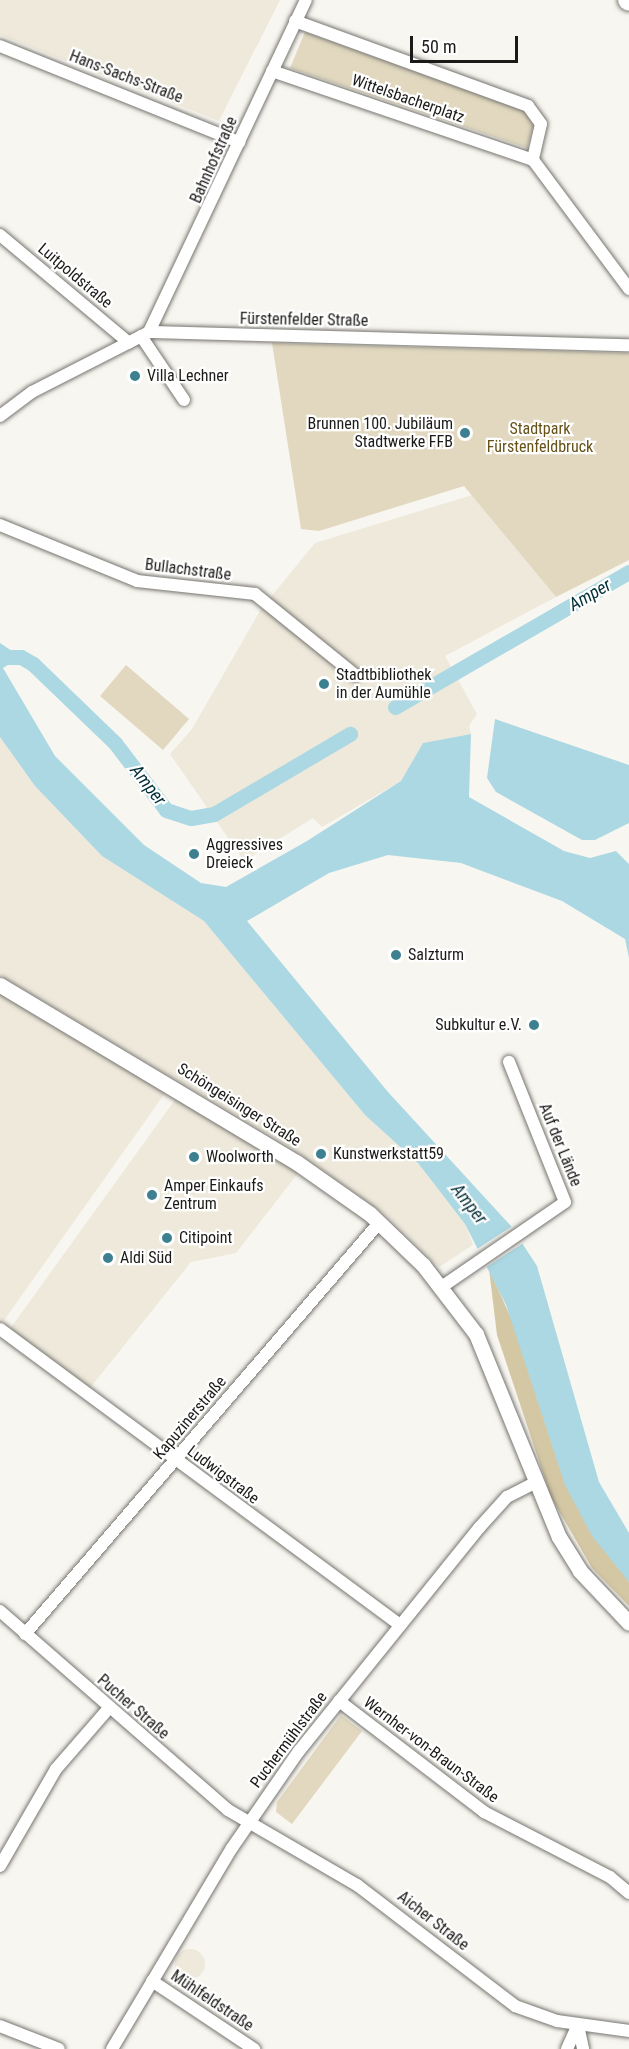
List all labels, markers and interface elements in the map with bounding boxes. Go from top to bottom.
scale bar [413,24,521,62]
text: 50 m [421,36,456,57]
street label: Hans-Sachs-Straße [67,47,185,107]
street label: Wittelsbacherplatz [349,71,467,127]
street label: Bahnhofstraße [186,114,242,206]
street label: Luitpoldstraße [34,239,116,313]
street label: Fürstenfelder Straße [240,309,368,331]
place label: Villa Lechner [147,366,229,386]
marker: Villa Lechner [128,369,142,383]
place label: Brunnen 100. Jubiläum Stadtwerke FFB [308,414,453,452]
park label: Stadtpark Fürstenfeldbruck [487,419,593,457]
marker: Brunnen 100. Jubiläum Stadtwerke FFB [458,426,472,440]
street label: Bullachstraße [144,555,232,585]
water label: Amper [565,574,615,616]
place label: Stadtbibliothek in der Aumühle [336,665,431,703]
marker: Stadtbibliothek in der Aumühle [317,677,331,691]
water label: Amper [126,760,170,810]
place label: Aggressives Dreieck [206,835,283,873]
marker: Aggressives Dreieck [187,847,201,861]
place label: Salzturm [408,945,464,965]
marker: Salzturm [389,948,403,962]
place label: Subkultur e.V. [435,1015,522,1035]
marker: Subkultur e.V. [527,1018,541,1032]
street label: Schöngeisinger Straße [174,1059,304,1151]
street label: Auf der Lände [535,1101,585,1189]
place label: Kunstwerkstatt59 [333,1144,444,1164]
place label: Woolworth [206,1147,274,1167]
marker: Kunstwerkstatt59 [314,1147,328,1161]
marker: Woolworth [187,1150,201,1164]
place label: Amper Einkaufs Zentrum [164,1176,264,1214]
water label: Amper [447,1179,491,1229]
marker: Amper Einkaufs Zentrum [145,1188,159,1202]
place label: Citipoint [179,1228,232,1248]
marker: Citipoint [160,1231,174,1245]
place label: Aldi Süd [120,1248,172,1268]
marker: Aldi Süd [101,1251,115,1265]
street label: Kapuzinerstraße [150,1372,230,1464]
street label: Ludwigstraße [183,1442,263,1508]
street label: Pucher Straße [93,1671,173,1743]
street label: Puchermühlstraße [247,1688,331,1792]
street label: Wernher-von-Braun-Straße [360,1693,502,1807]
street label: Aicher Straße [394,1887,472,1955]
street label: Mühlfeldstraße [167,1966,257,2036]

